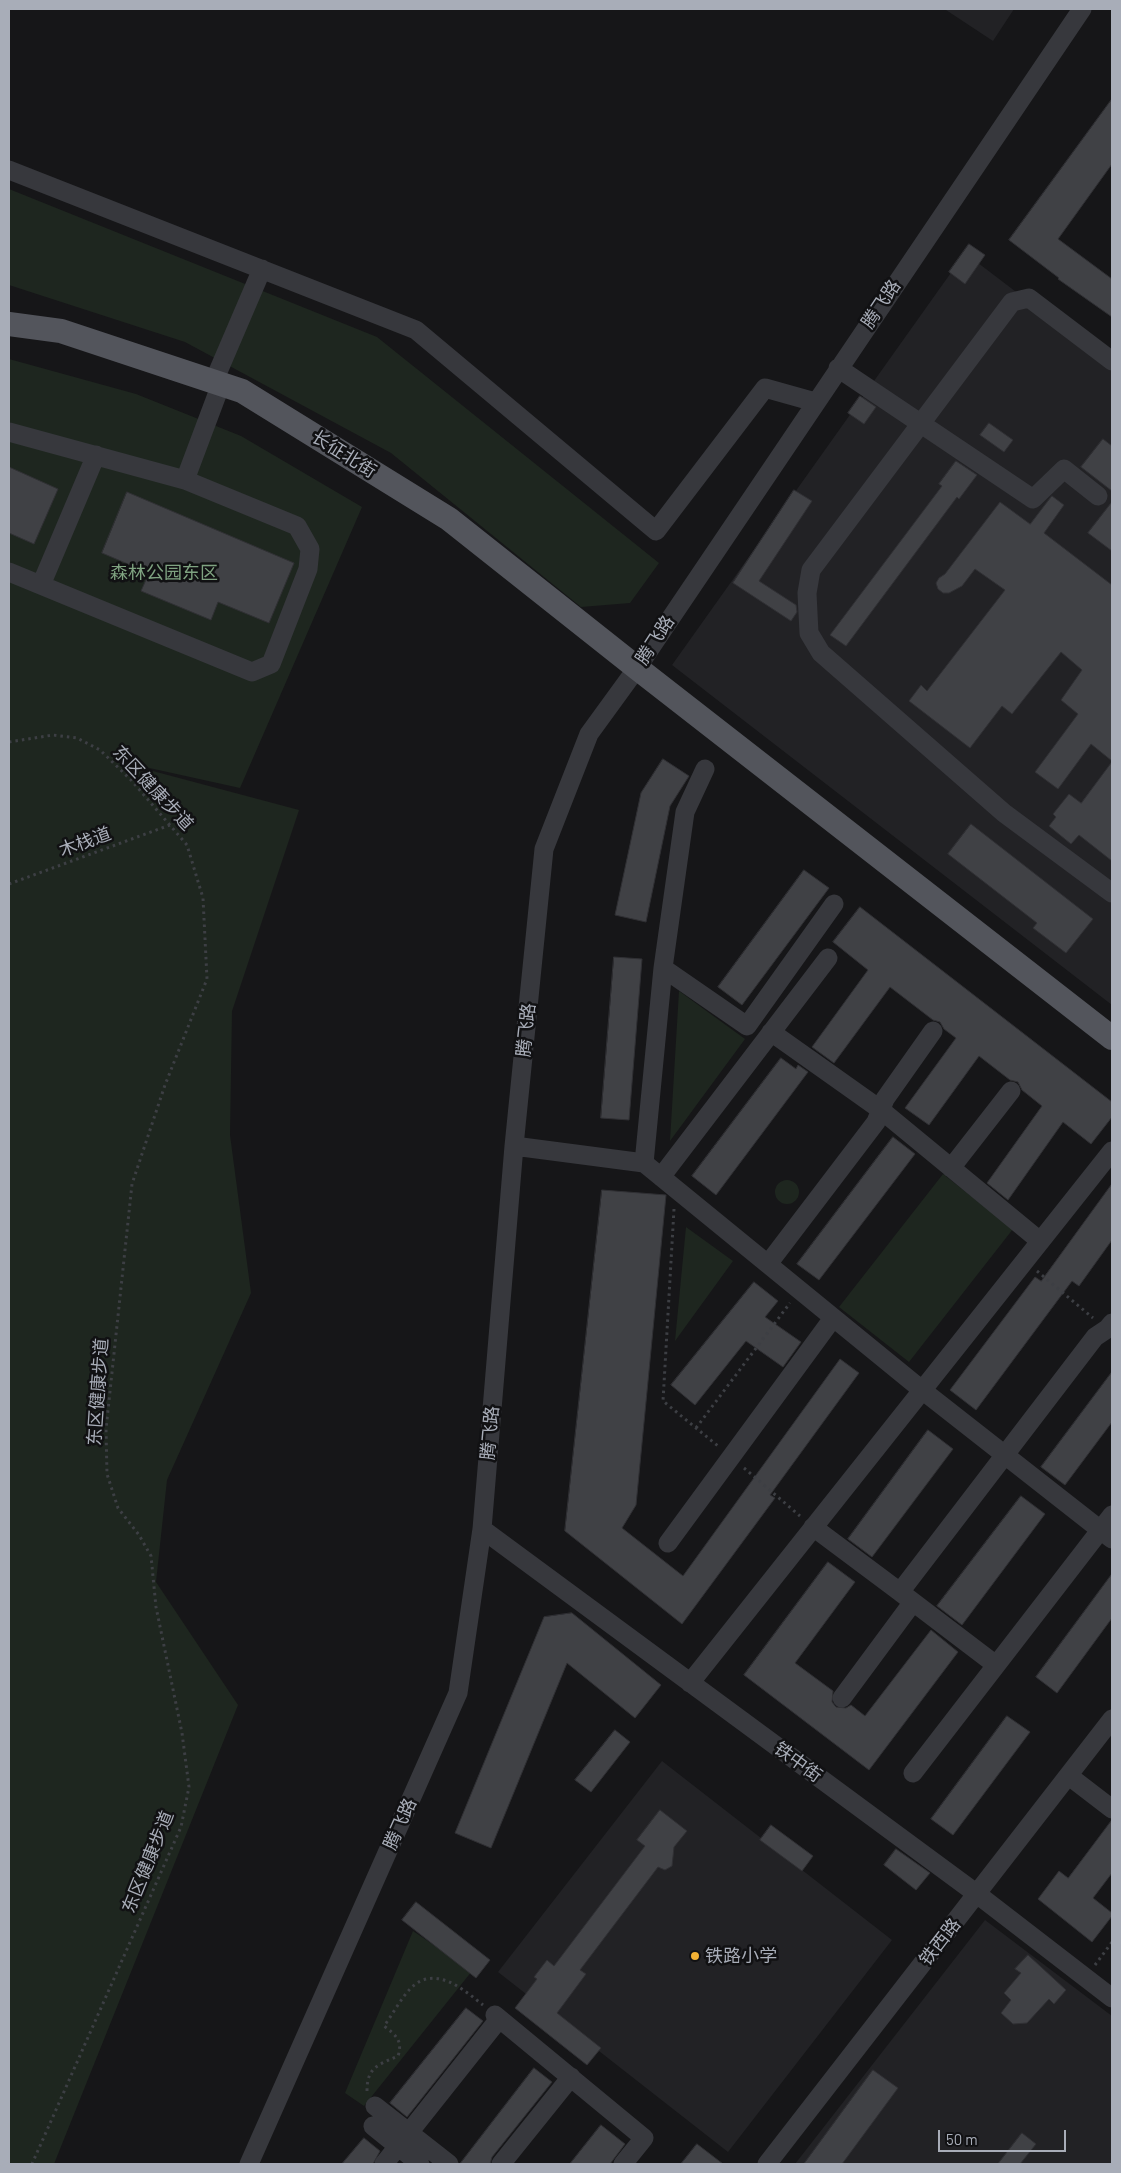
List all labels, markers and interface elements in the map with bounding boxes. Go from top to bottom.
street label: 腾飞路 [857,276,905,332]
street label: 长征北街 [308,426,380,482]
park label: 森林公园东区 [110,562,218,584]
street label: 腾飞路 [631,611,679,669]
street label: 东区健康步道 [108,741,198,835]
street label: 木栈道 [56,823,114,861]
street label: 腾飞路 [512,1002,540,1058]
street label: 东区健康步道 [83,1337,113,1447]
street label: 腾飞路 [477,1405,503,1461]
street label: 铁中街 [770,1737,826,1787]
street label: 腾飞路 [379,1795,421,1853]
street label: 东区健康步道 [118,1808,178,1916]
street label: 铁西路 [915,1914,965,1970]
place label: 铁路小学 [705,1945,777,1967]
marker: 铁路小学 [689,1950,701,1962]
scale bar [941,2120,1068,2152]
text: 50 m [946,2130,978,2148]

